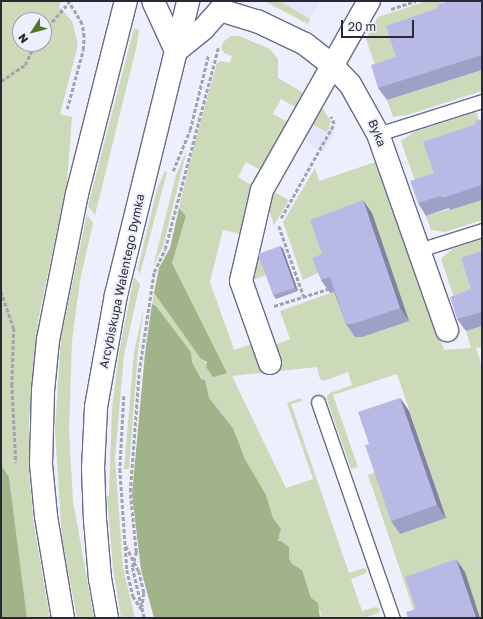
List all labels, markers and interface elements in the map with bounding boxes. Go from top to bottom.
north arrow [12,12,52,52]
scale bar [343,12,416,38]
text: 20 m [348,19,376,34]
text: N [15,32,30,46]
street label: Byka [365,117,389,149]
street label: Arcybiskupa Walentego Dymka [96,192,148,370]

